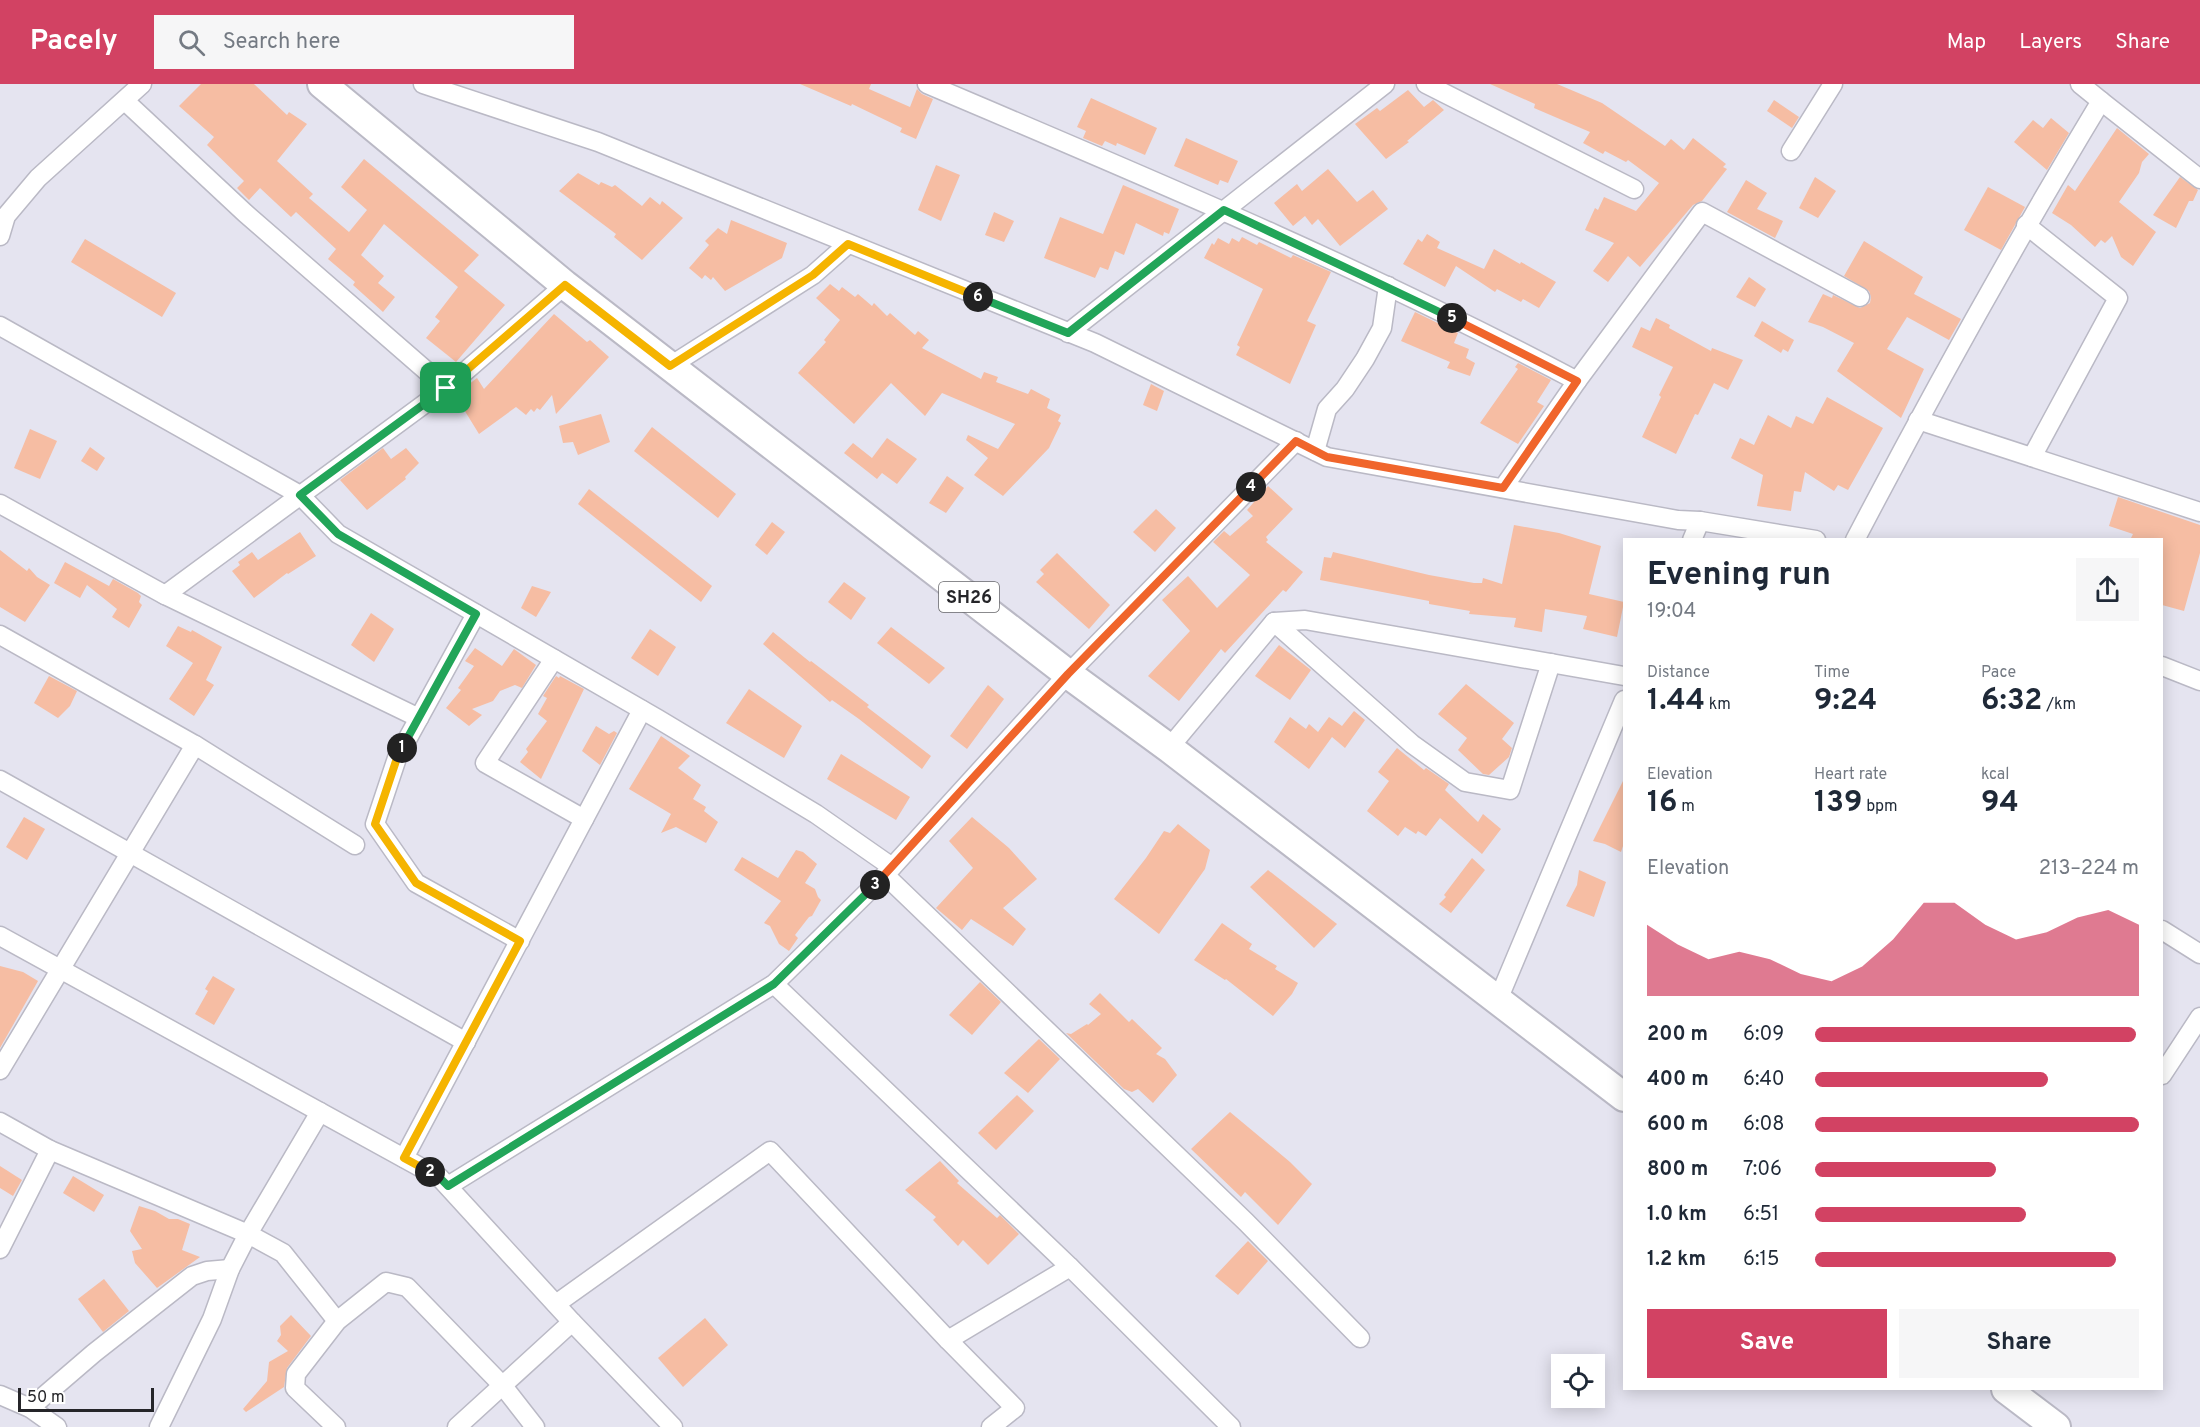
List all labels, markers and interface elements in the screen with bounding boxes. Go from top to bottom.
search box [154,15,574,69]
text: Pacely [30,24,118,60]
icon: search [175,26,208,59]
text: Search here [223,29,340,56]
text: Map [1947,29,1986,56]
text: Layers [2019,29,2082,56]
text: Share [2115,29,2170,56]
pin: 6 [963,282,993,312]
text: 6 [973,287,983,307]
pin: 5 [1437,303,1467,333]
text: 5 [1447,308,1457,328]
pin [420,362,471,413]
icon: arrive [429,371,462,404]
pin: 4 [1236,472,1266,502]
text: 4 [1246,477,1256,497]
text: Evening run [1647,555,1831,597]
button: share [2076,558,2139,621]
road number: SH26 [939,582,999,612]
text: 19:04 [1647,599,1696,625]
text: Distance [1647,663,1710,683]
text: Time [1814,663,1850,683]
text: Pace [1981,663,2016,683]
text: 1.44 [1647,683,1705,720]
text: 9:24 [1814,683,1877,720]
text: 6:32 [1981,683,2042,720]
text: km [1705,695,1731,715]
text: /km [2042,695,2076,715]
pin: 1 [387,733,417,763]
text: 1 [399,738,405,758]
text: Elevation [1647,765,1713,785]
text: Heart rate [1814,765,1887,785]
text: kcal [1981,765,2009,785]
text: 16 [1647,785,1677,822]
text: 139 [1814,785,1862,822]
text: 94 [1981,785,2019,822]
text: m [1677,797,1695,817]
text: bpm [1862,797,1898,817]
text: Elevation [1647,856,1729,882]
text: 213–224 m [2039,856,2139,882]
pin: 3 [860,870,890,900]
text: 3 [870,875,880,895]
text: 200 m [1647,1022,1708,1048]
text: 6:09 [1743,1022,1784,1048]
text: 400 m [1647,1067,1709,1093]
text: 6:40 [1743,1067,1785,1093]
text: 600 m [1647,1112,1708,1138]
text: 6:08 [1743,1112,1785,1138]
pin: 2 [415,1157,445,1187]
text: 800 m [1647,1157,1708,1183]
text: 7:06 [1743,1157,1782,1183]
text: 2 [425,1162,435,1182]
text: 1.0 km [1647,1202,1707,1228]
text: 6:51 [1743,1202,1779,1228]
text: 1.2 km [1647,1247,1706,1273]
text: 6:15 [1743,1247,1779,1273]
button: Save [1647,1309,1887,1378]
button: Share [1899,1309,2139,1378]
map controls [1551,1354,1605,1408]
button: locate [1551,1354,1605,1408]
scale bar [18,1385,154,1412]
text: 50 m [27,1388,65,1408]

